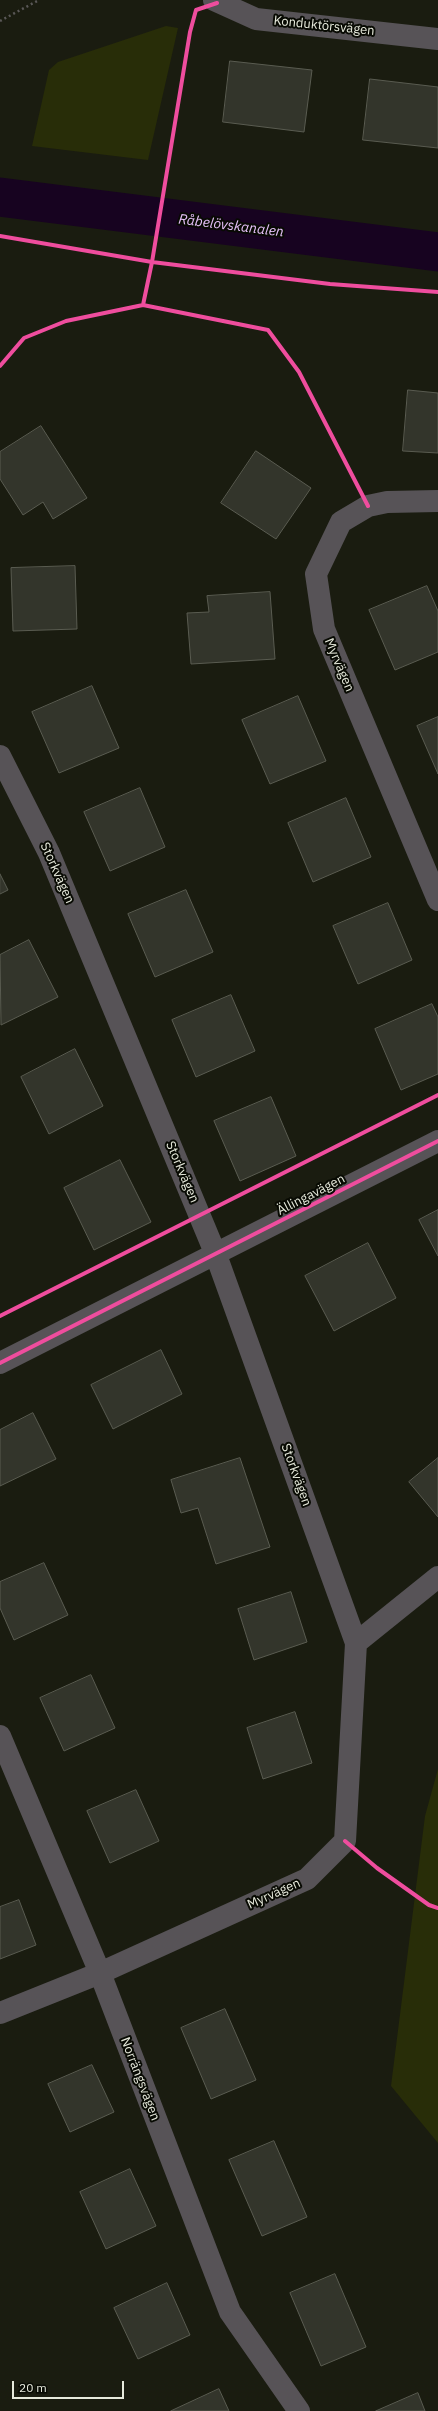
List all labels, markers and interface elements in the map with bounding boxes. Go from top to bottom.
street label: Konduktörsvägen [273,13,375,39]
water label: Råbelövskanalen [177,211,285,241]
street label: Myrvägen [321,636,357,694]
street label: Storkvägen [37,840,77,906]
street label: Storkvägen [162,1139,202,1205]
street label: Ällingavägen [274,1171,348,1219]
street label: Storkvägen [278,1442,314,1508]
street label: Myrvägen [245,1875,303,1913]
street label: Norrängsvägen [117,2035,163,2123]
scale bar [14,2373,126,2399]
text: 20 m [19,2380,47,2395]

